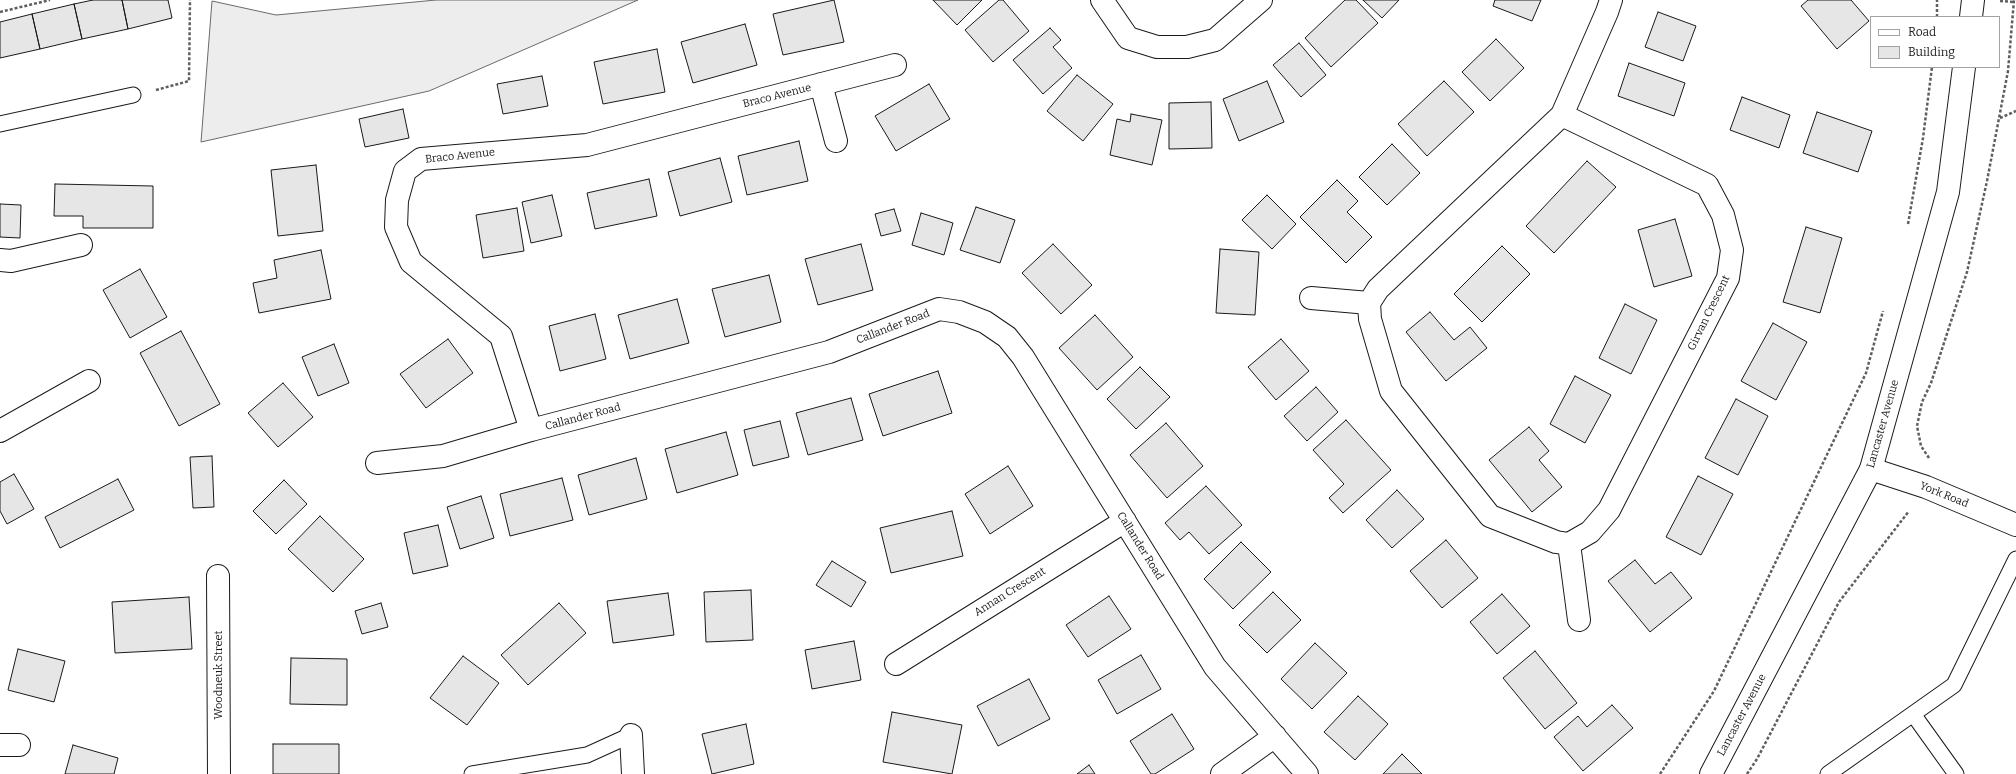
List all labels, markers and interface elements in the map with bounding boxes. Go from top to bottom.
legend [1870,16,2000,68]
text: Road [1908,25,1936,39]
text: Building [1908,45,1955,59]
street label: Braco Avenue [741,81,813,111]
street label: Braco Avenue [424,146,496,166]
street label: Girvan Crescent [1685,273,1733,353]
street label: Callander Road [854,307,932,347]
street label: Lancaster Avenue [1864,378,1902,470]
street label: Callander Road [544,401,622,433]
street label: York Road [1918,479,1970,511]
street label: Callander Road [1114,510,1166,582]
street label: Annan Crescent [972,565,1048,619]
street label: Woodneuk Street [212,631,226,719]
street label: Lancaster Avenue [1715,672,1769,758]

